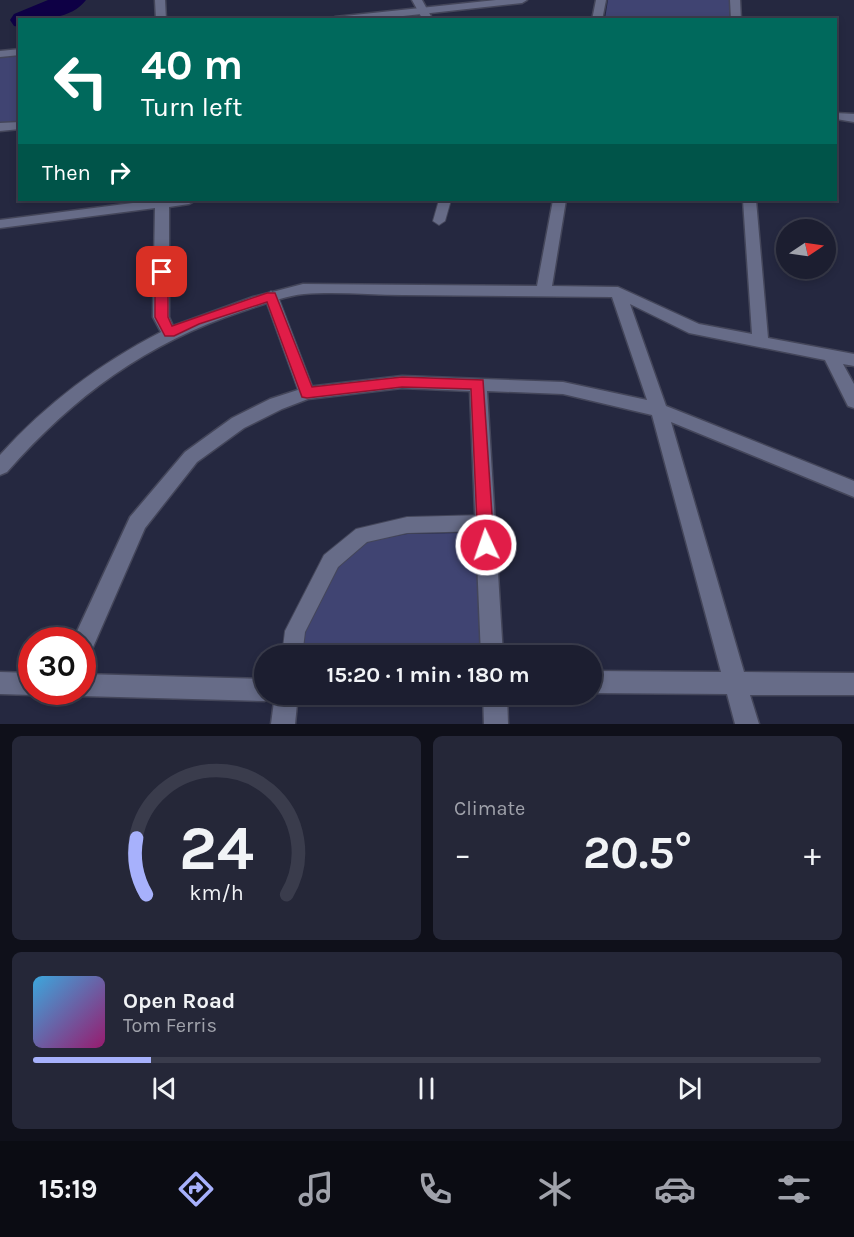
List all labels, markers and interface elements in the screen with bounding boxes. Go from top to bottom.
text: 40 m [141,40,243,90]
icon: left [42,42,120,120]
text: Turn left [141,91,242,123]
icon: right [103,156,136,189]
text: Then [42,160,91,186]
north arrow [776,219,836,279]
map controls [776,219,836,279]
pin [136,246,187,297]
icon: arrive [145,255,178,288]
position arrow [454,513,518,577]
speed limit sign: 30 [18,627,96,705]
text: 15:20 · 1 min · 180 m [326,662,530,688]
text: Climate [454,797,525,820]
text: 24 [179,812,254,885]
text: 20.5° [583,827,692,879]
text: − [454,835,471,873]
text: + [804,835,821,873]
text: km/h [189,880,244,905]
text: Open Road [123,988,235,1014]
text: Tom Ferris [123,1014,217,1037]
icon: previous [148,1072,181,1105]
icon: pause [410,1072,443,1105]
icon: next [673,1072,706,1105]
icon: directions [175,1168,217,1210]
icon: music [295,1168,337,1210]
icon: phone [414,1168,456,1210]
icon: climate [534,1168,576,1210]
icon: car [654,1168,696,1210]
icon: filters [773,1168,815,1210]
text: 15:19 [39,1173,98,1205]

